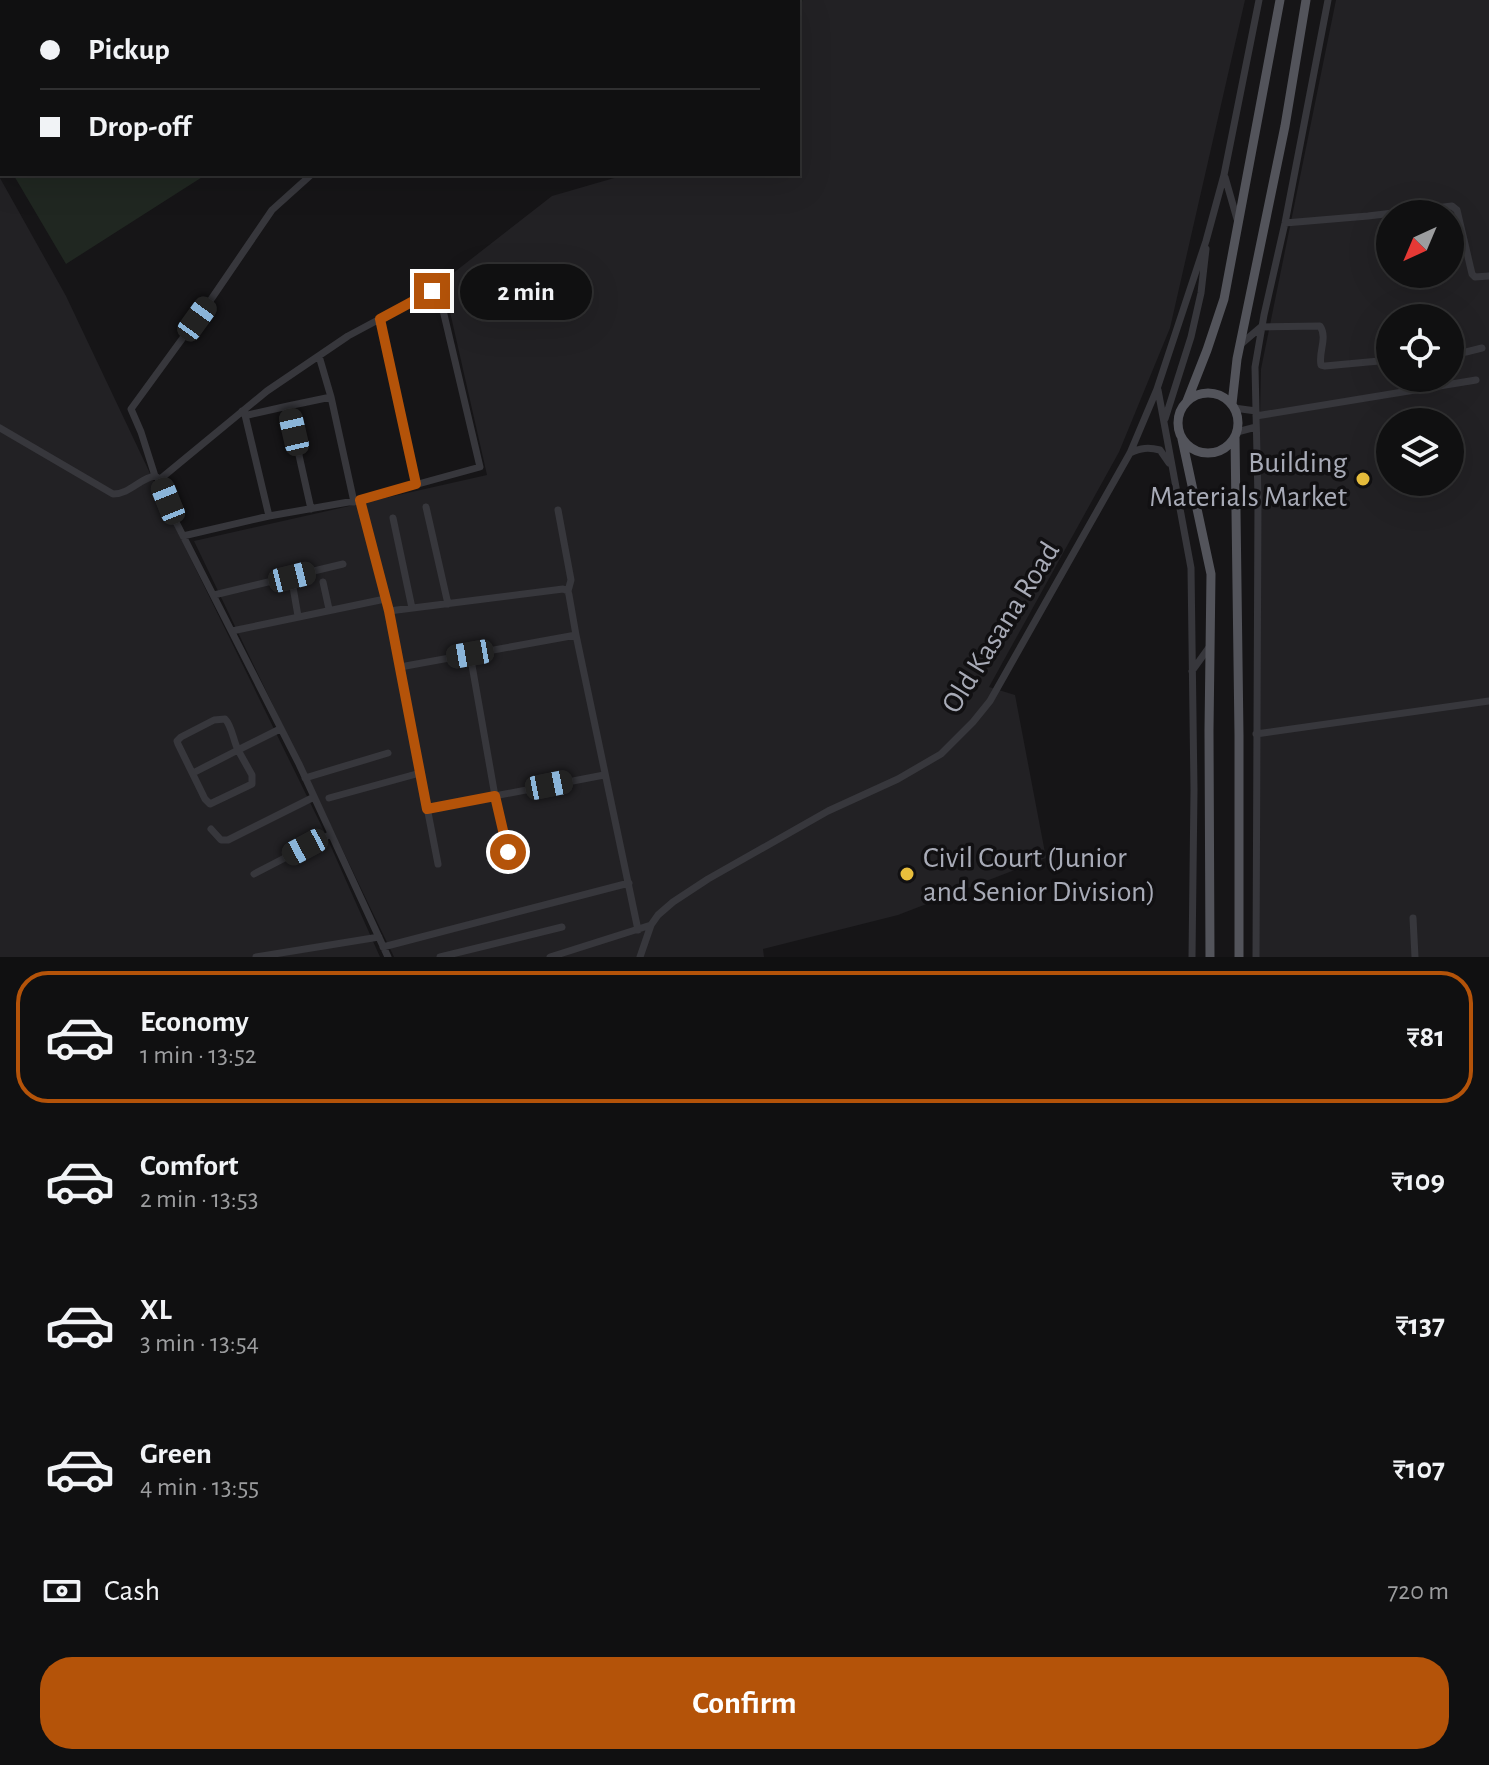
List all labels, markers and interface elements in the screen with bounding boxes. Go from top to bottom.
text: Pickup [88,35,170,65]
text: Drop-off [88,112,191,142]
north arrow [1376,200,1464,288]
map controls [1376,200,1464,496]
callout: 2 min [460,263,592,319]
route end [414,273,450,309]
text: 2 min [497,279,555,305]
car [173,293,221,345]
button: locate [1376,304,1464,392]
car [277,406,311,458]
button: layers [1376,408,1464,496]
place label: Building Materials Market [1149,448,1347,512]
marker: Building Materials Market [1354,470,1372,488]
car [148,474,188,528]
street label: Old Kasana Road [936,537,1065,718]
car [266,560,318,594]
car [444,638,496,670]
car [523,769,575,801]
car [278,825,332,869]
route start [490,834,526,870]
place label: Civil Court (Junior and Senior Division) [923,843,1156,907]
marker: Civil Court (Junior and Senior Division) [898,865,916,883]
icon: car [44,1001,116,1073]
text: Economy [140,1007,249,1037]
text: ₹81 [1407,1022,1445,1052]
text: 1 min · 13:52 [140,1042,257,1068]
icon: car [44,1145,116,1217]
text: Comfort [140,1151,239,1181]
text: ₹109 [1392,1166,1445,1196]
text: 2 min · 13:53 [140,1186,258,1212]
icon: car [44,1289,116,1361]
text: XL [140,1295,172,1325]
text: ₹137 [1396,1310,1445,1340]
text: 3 min · 13:54 [140,1330,259,1356]
icon: car [44,1433,116,1505]
text: Green [140,1439,212,1469]
text: ₹107 [1393,1454,1445,1484]
text: 4 min · 13:55 [140,1474,259,1500]
icon: cash [40,1569,84,1613]
text: Cash [104,1576,160,1606]
text: 720 m [1388,1578,1449,1604]
button: Confirm [40,1657,1449,1749]

